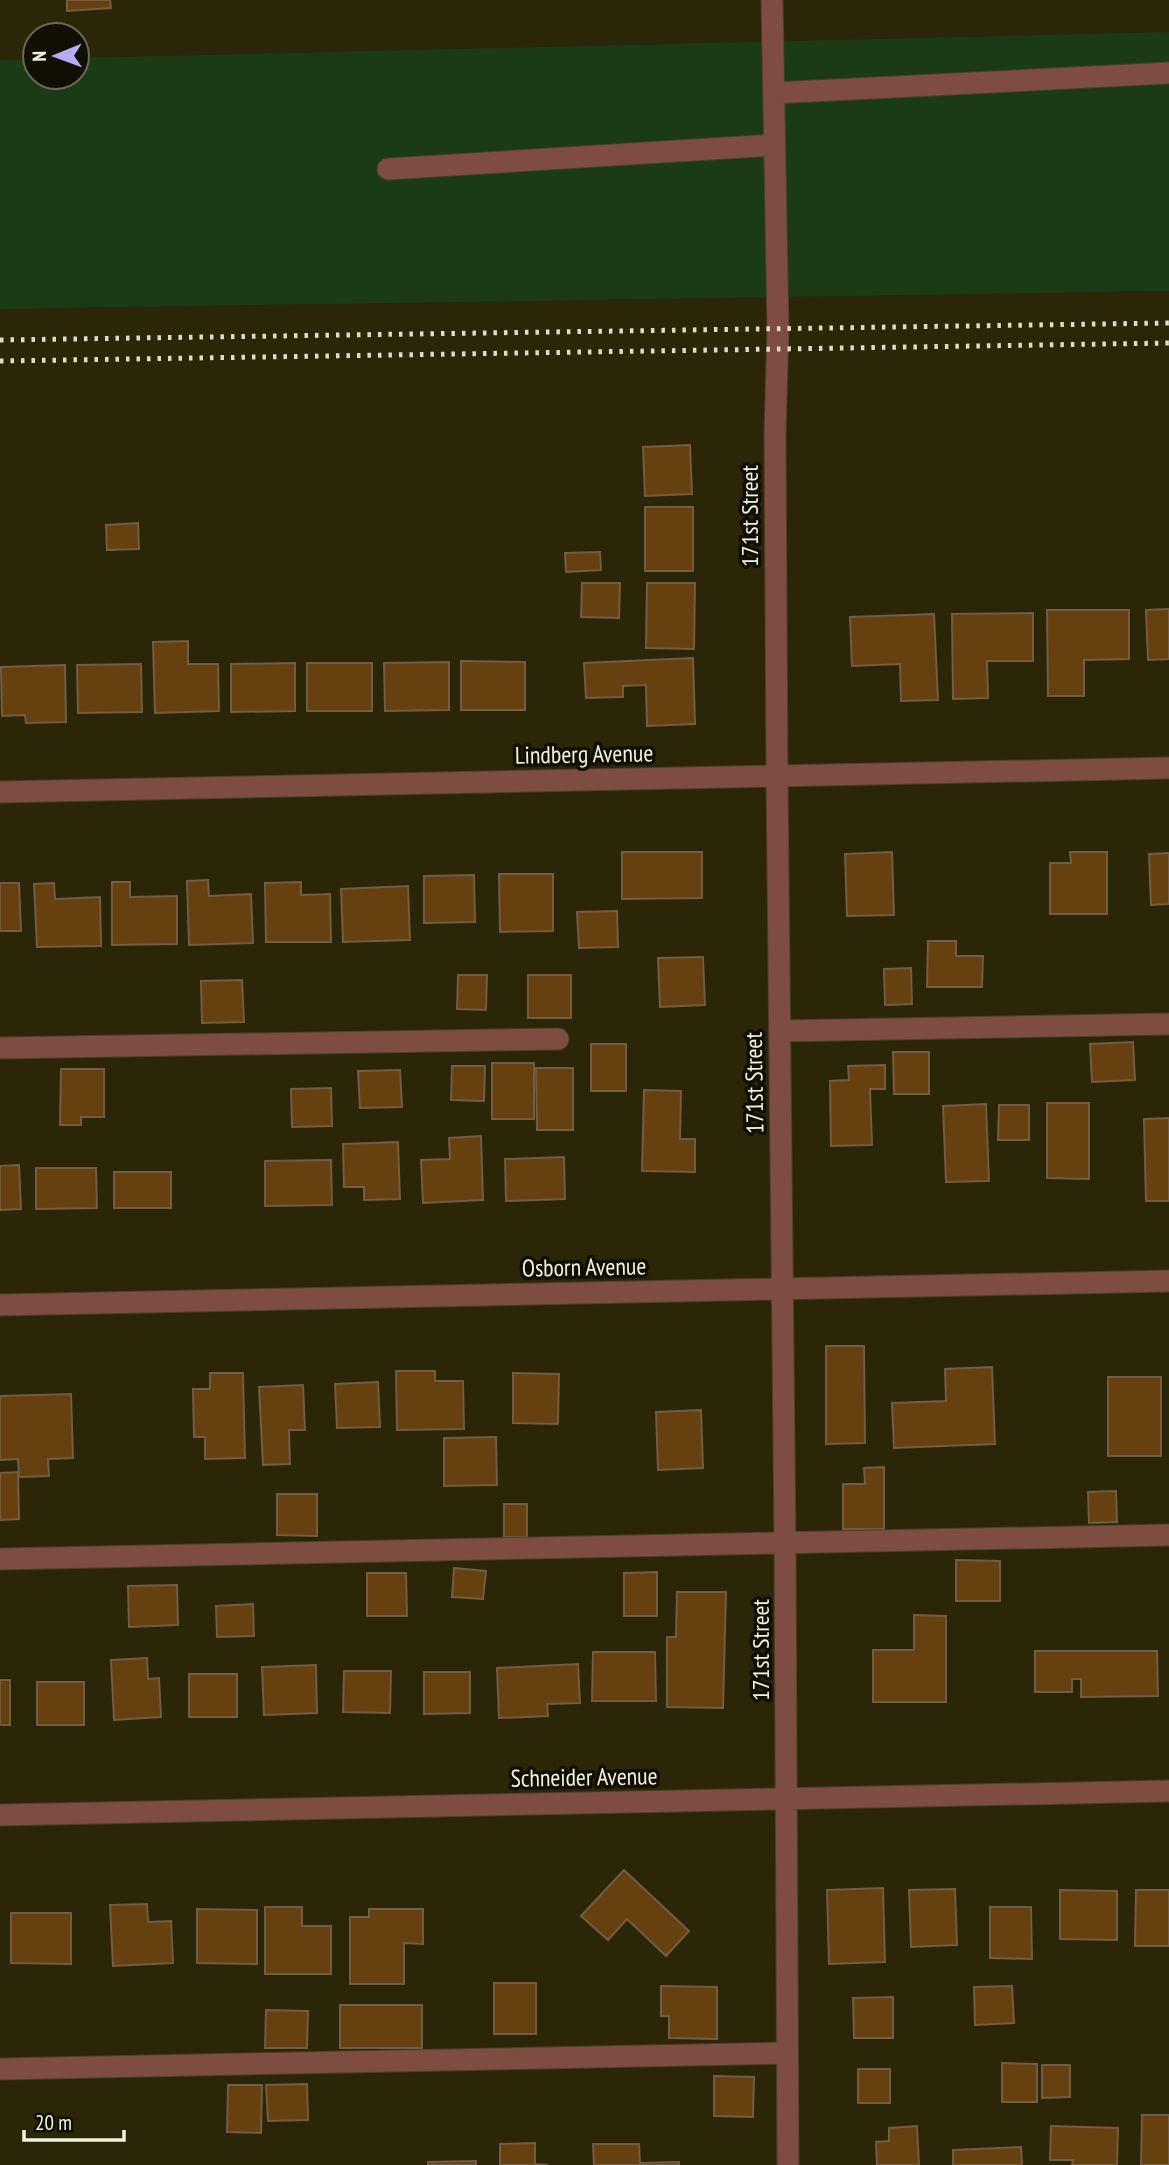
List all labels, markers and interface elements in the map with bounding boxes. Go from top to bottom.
north arrow [21,21,91,91]
text: N [27,51,51,62]
street label: 171st Street [734,465,765,567]
street label: Lindberg Avenue [514,737,654,771]
street label: 171st Street [738,1031,770,1134]
street label: Osborn Avenue [522,1250,646,1284]
street label: 171st Street [745,1599,776,1701]
street label: Schneider Avenue [510,1760,658,1794]
scale bar [24,2098,124,2142]
text: 20 m [35,2109,72,2136]

